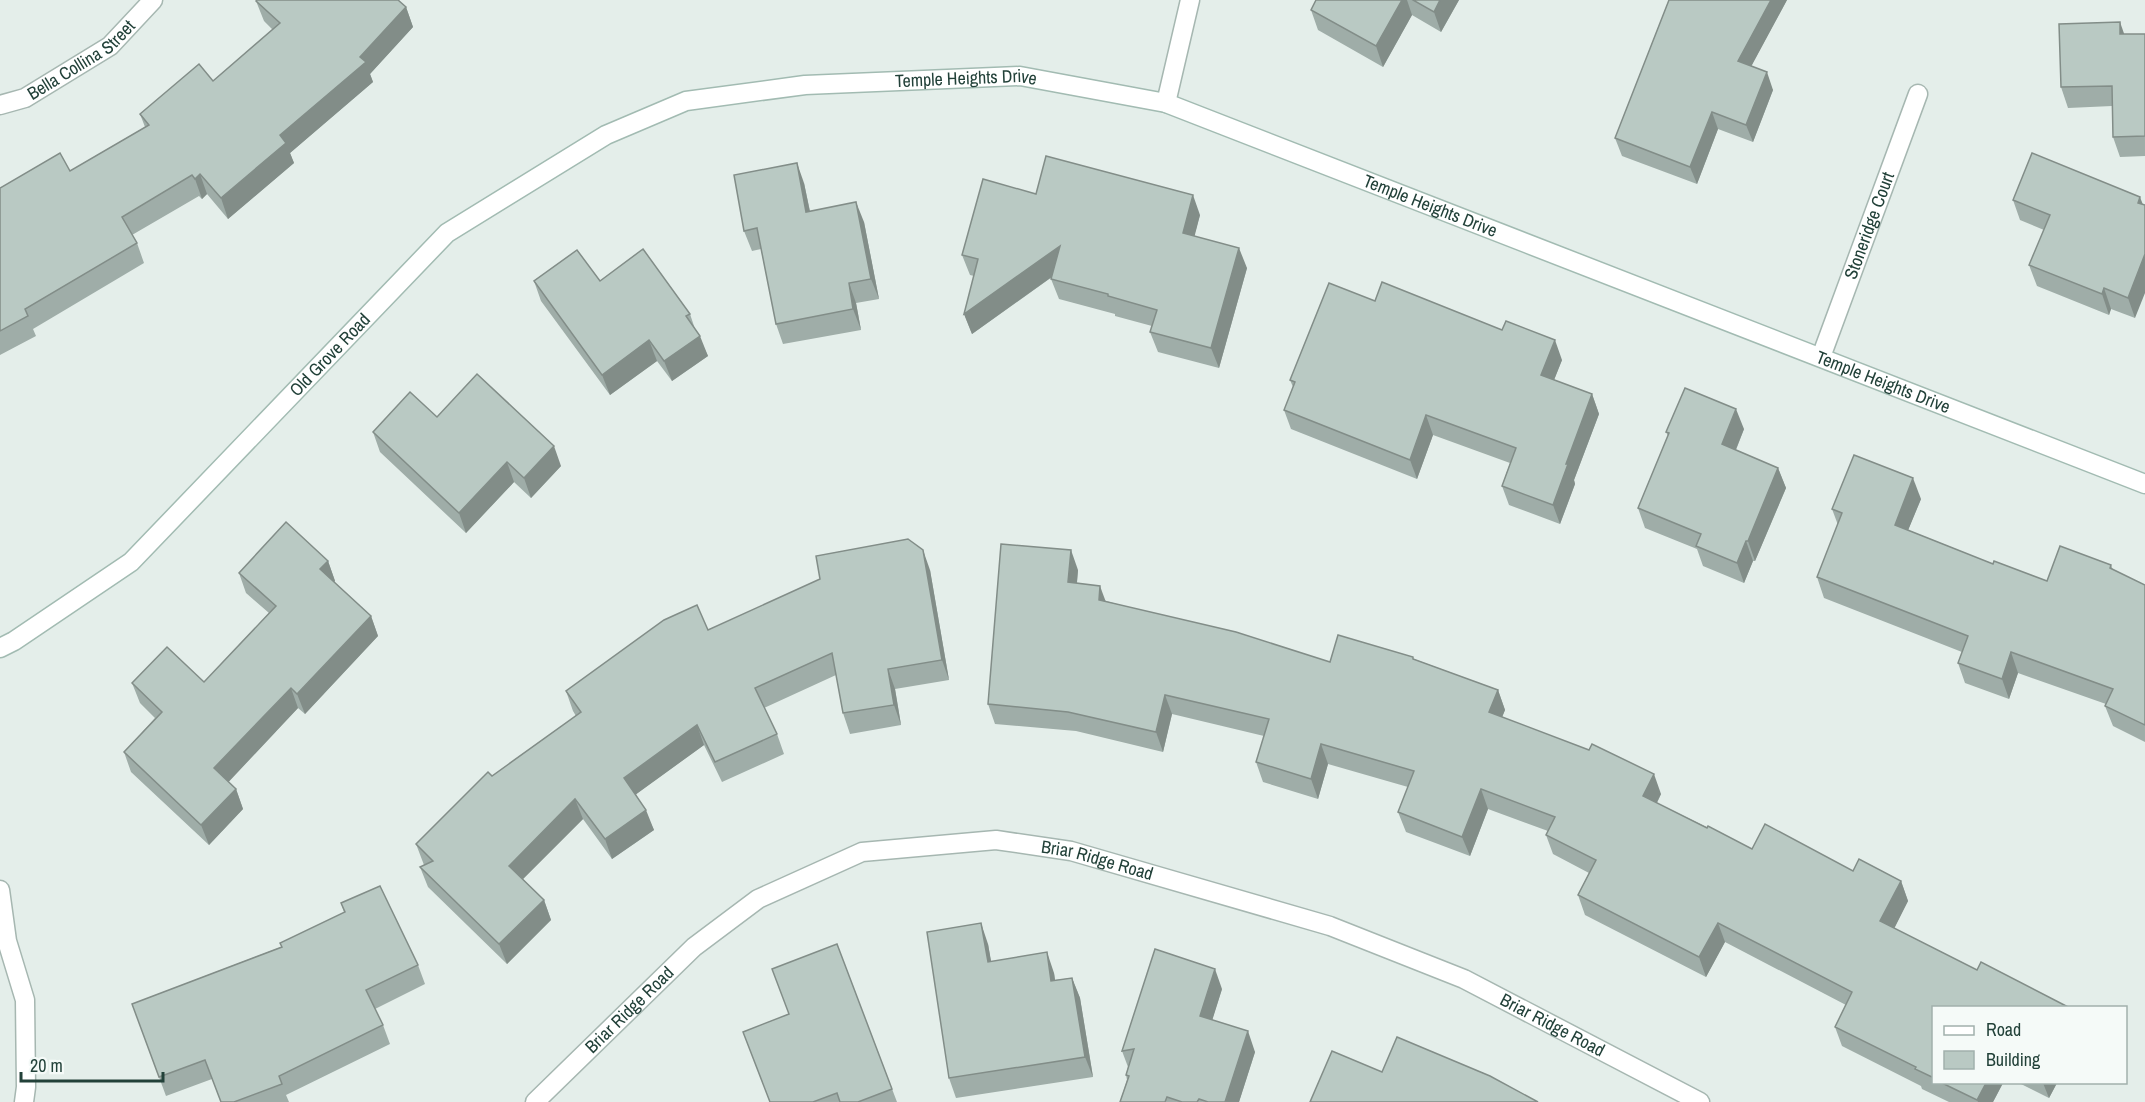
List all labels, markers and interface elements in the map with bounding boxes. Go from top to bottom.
street label: Bella Collina Street [22,14,140,106]
street label: Temple Heights Drive [895,63,1039,93]
street label: Temple Heights Drive [1360,168,1501,243]
street label: Stoneridge Court [1838,168,1900,283]
street label: Old Grove Road [284,307,376,402]
street label: Temple Heights Drive [1813,344,1954,419]
street label: Briar Ridge Road [1040,834,1156,886]
street label: Briar Ridge Road [579,960,679,1059]
street label: Briar Ridge Road [1496,987,1609,1062]
legend [1932,1006,2127,1084]
text: Road [1986,1017,2021,1042]
scale bar [21,1045,164,1083]
text: Building [1986,1047,2041,1072]
text: 20 m [30,1053,63,1078]

